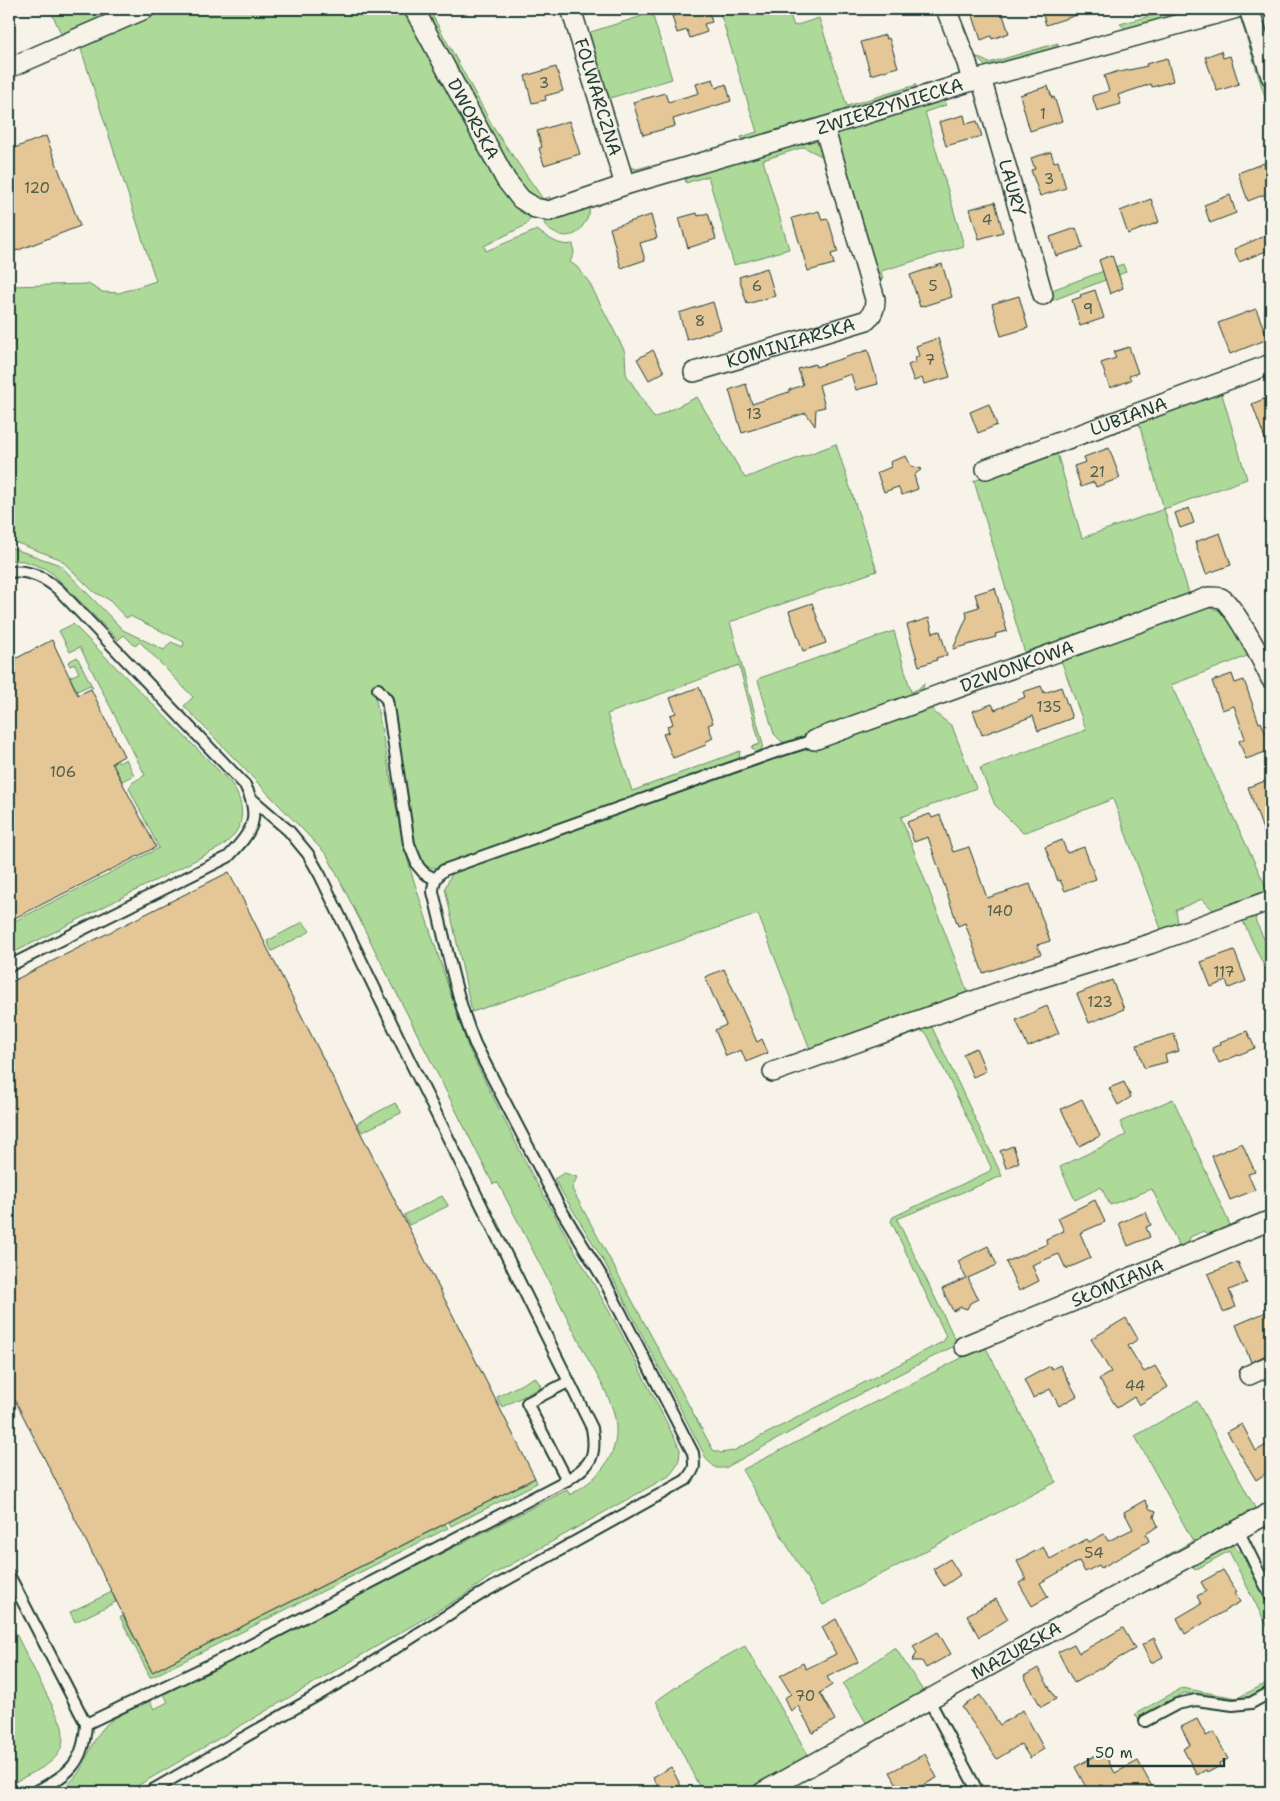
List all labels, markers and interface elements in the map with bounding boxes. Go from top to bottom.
street label: FOLWARCZNA [569,35,627,159]
street label: ZWIERZYNIECKA [814,72,966,141]
house number: 3 [539,73,549,93]
street label: DWORSKA [442,74,505,164]
house number: 1 [1040,104,1046,124]
street label: LAURY [993,156,1032,219]
house number: 3 [1044,169,1054,189]
house number: 120 [24,178,50,198]
house number: 4 [982,210,992,230]
house number: 6 [752,276,762,296]
house number: 5 [928,276,938,296]
house number: 9 [1083,299,1093,319]
house number: 8 [695,311,705,331]
street label: KOMINIARSKA [723,312,858,374]
house number: 7 [925,350,935,370]
street label: LUBIANA [1087,391,1171,442]
house number: 13 [746,404,762,424]
house number: 21 [1089,462,1105,482]
street label: DZWONKOWA [957,635,1077,698]
house number: 135 [1037,697,1061,717]
house number: 106 [50,762,76,782]
house number: 140 [987,901,1013,921]
house number: 117 [1213,962,1235,982]
house number: 123 [1087,992,1113,1012]
street label: SŁOMIANA [1067,1253,1168,1313]
house number: 44 [1125,1376,1145,1396]
house number: 54 [1084,1543,1104,1563]
street label: MAZURSKA [967,1616,1066,1686]
house number: 70 [795,1686,815,1706]
scale bar [1088,1736,1224,1768]
text: 50 m [1095,1743,1133,1763]

